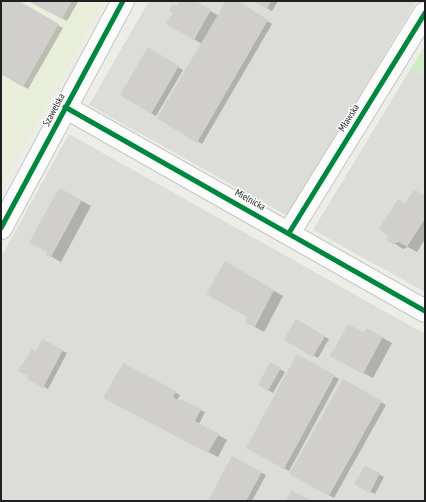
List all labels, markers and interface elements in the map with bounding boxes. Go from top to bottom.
street label: Szawelska [40,92,68,128]
street label: Mławska [336,102,362,134]
street label: Mielnicka [233,187,267,213]

